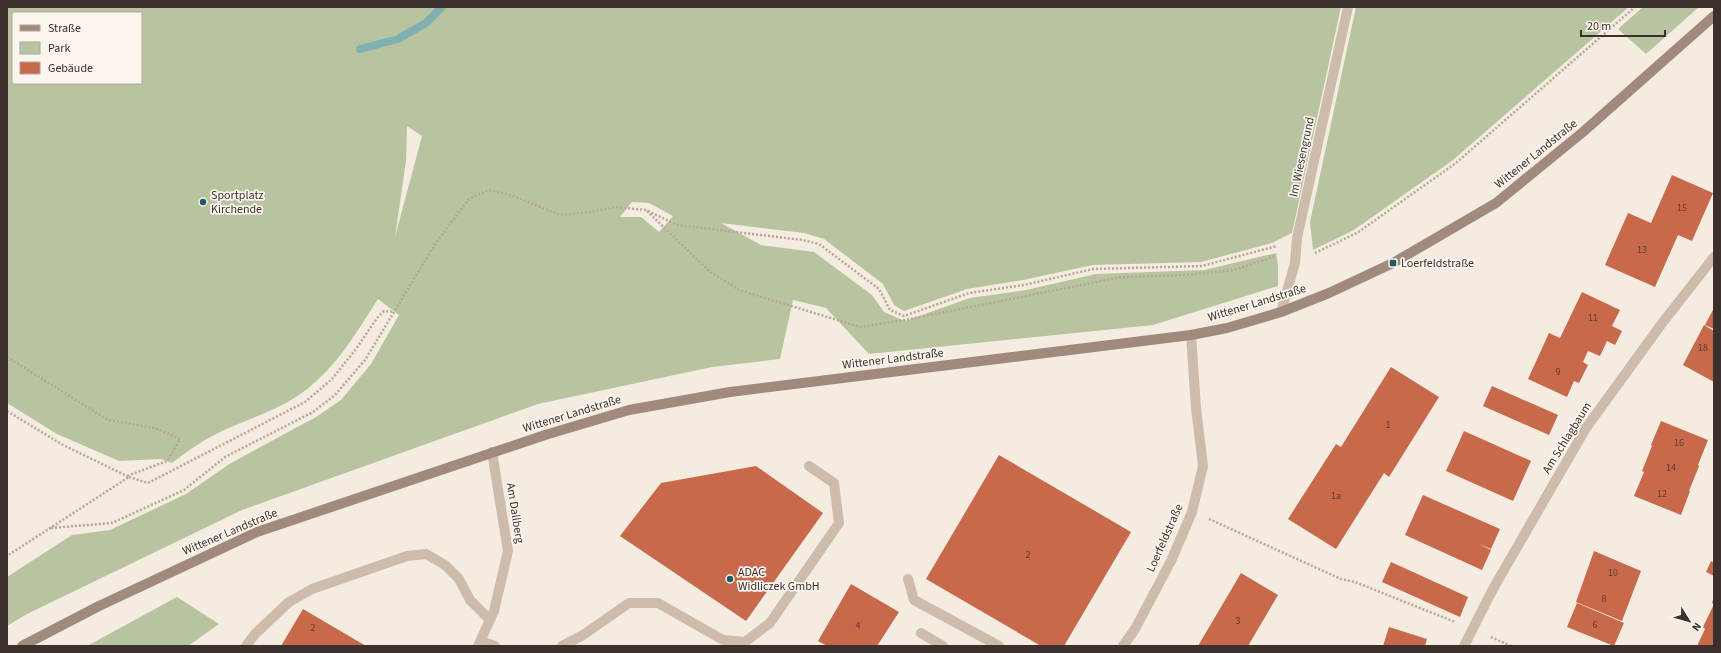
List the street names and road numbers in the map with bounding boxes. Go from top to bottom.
street label: Im Wiesengrund [1285,115,1319,199]
street label: Wittener Landstraße [1491,115,1581,193]
street label: Wittener Landstraße [1206,280,1308,326]
street label: Wittener Landstraße [841,344,945,374]
street label: Wittener Landstraße [521,391,623,437]
street label: Am Schlagbaum [1538,399,1596,477]
street label: Am Dallberg [502,481,528,545]
street label: Loerfeldstraße [1142,501,1188,575]
street label: Wittener Landstraße [180,504,280,560]

